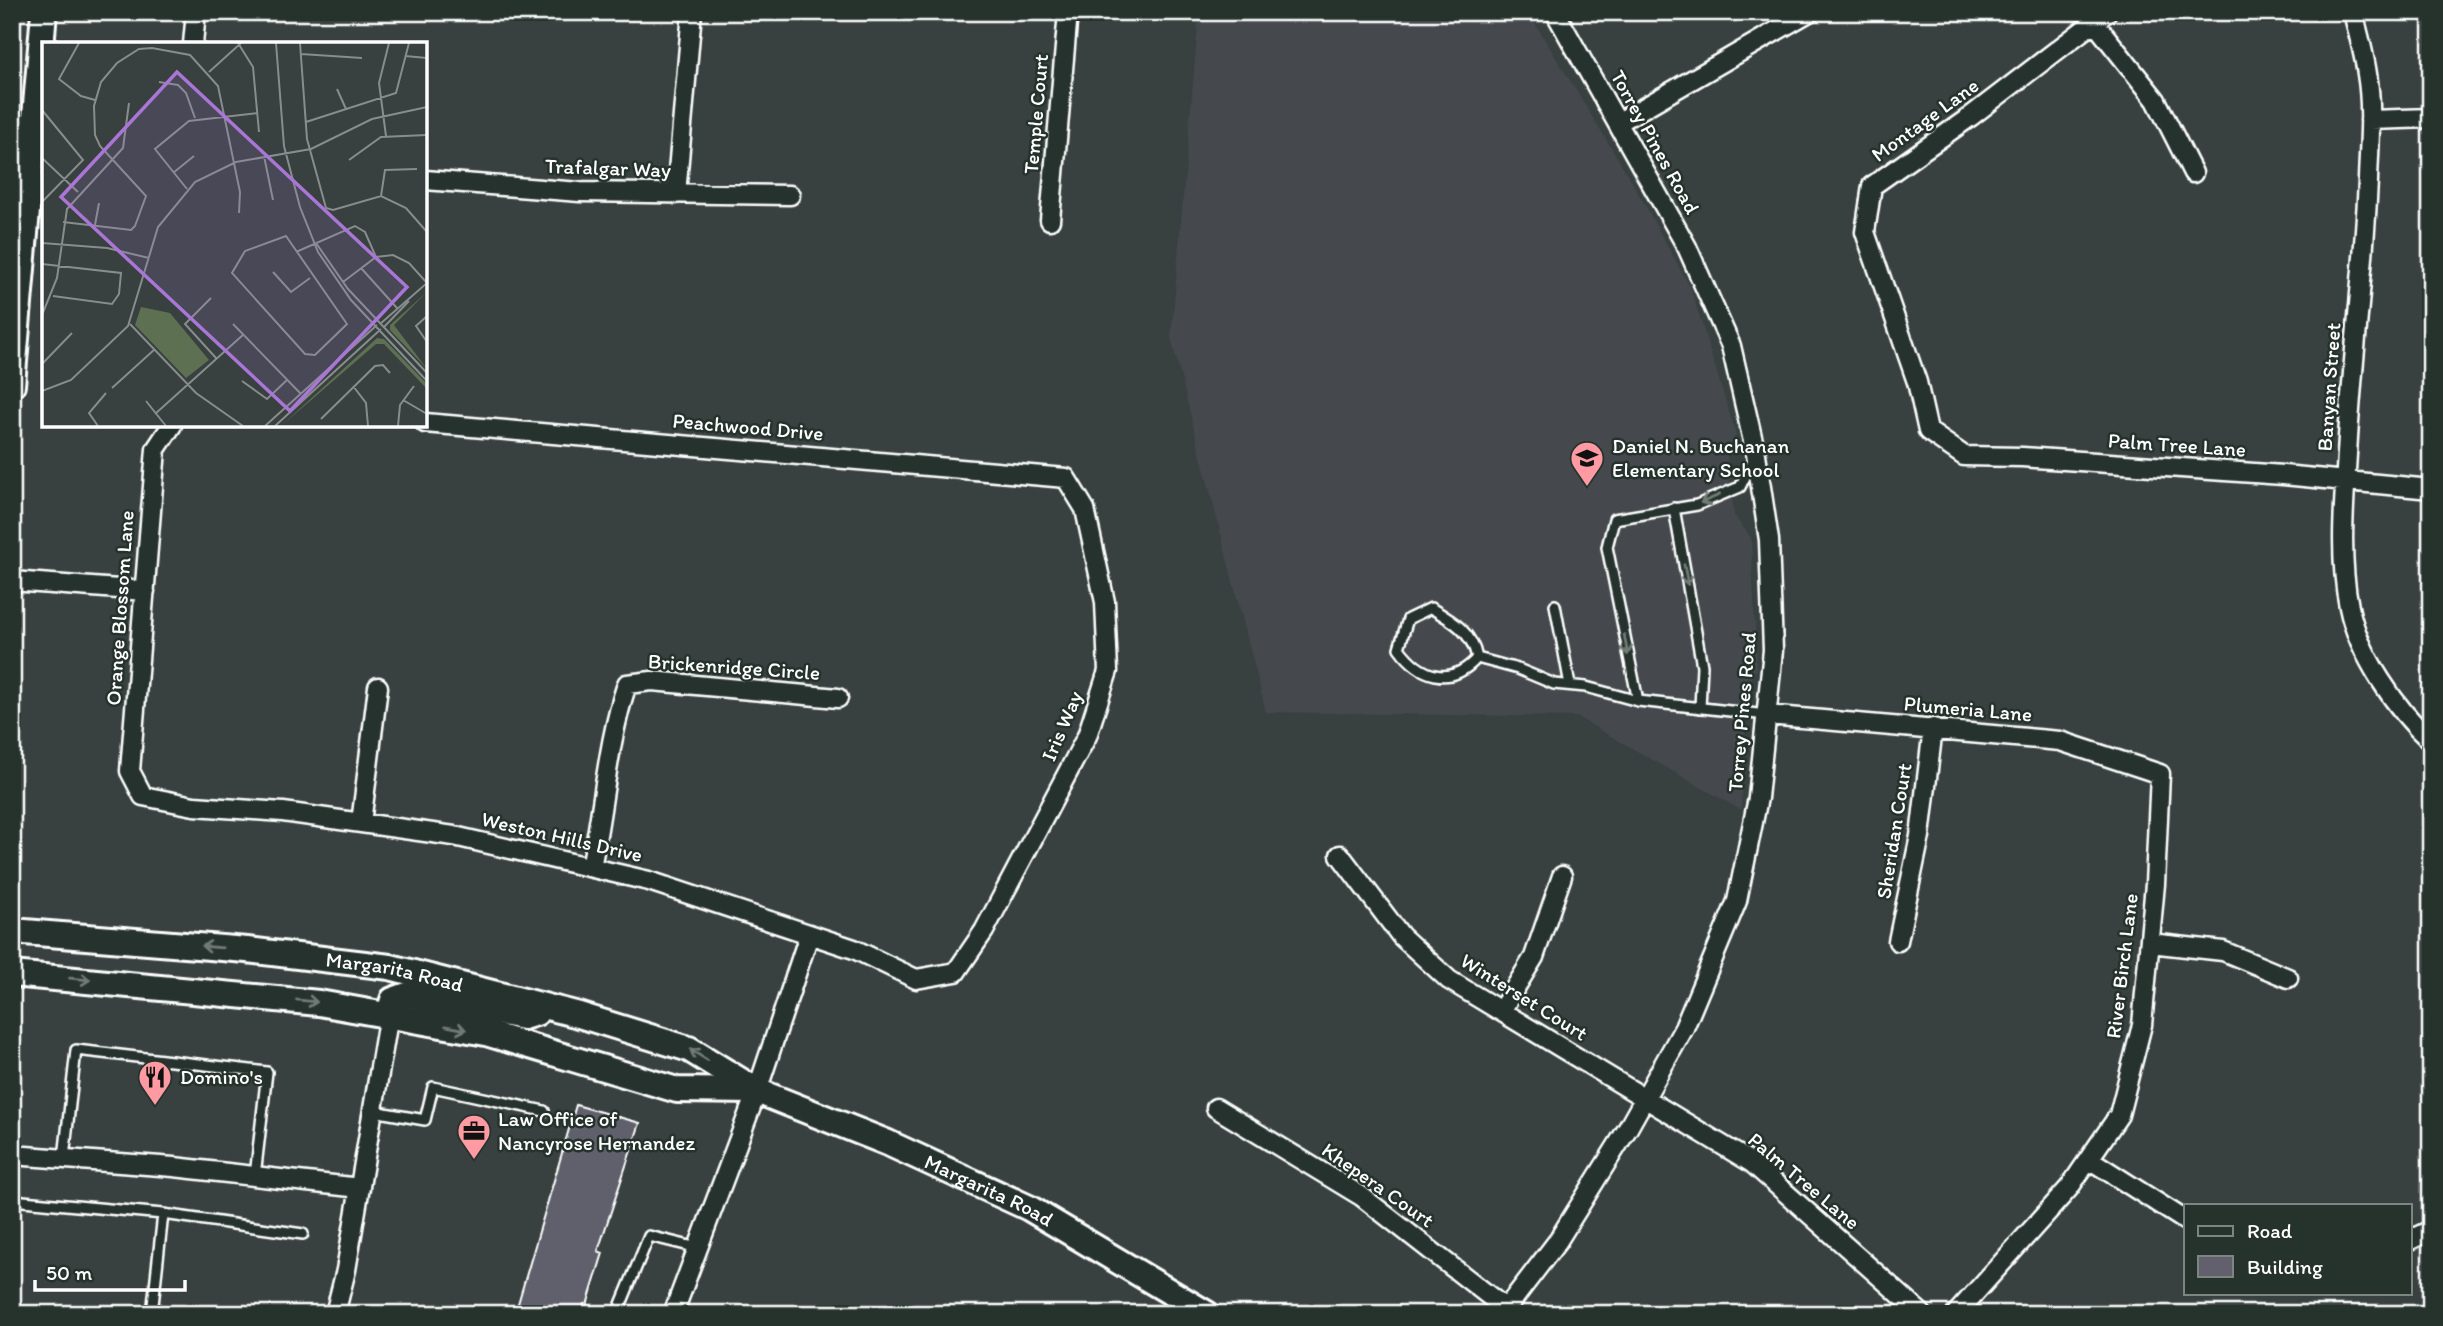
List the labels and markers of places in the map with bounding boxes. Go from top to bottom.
place label: Daniel N. Buchanan Elementary School [1612,433,1790,482]
school or university icon: Daniel N. Buchanan Elementary School [1568,439,1606,488]
restaurant icon: Domino's [136,1058,174,1107]
place label: Domino's [180,1064,263,1089]
place label: Law Office of Nancyrose Hernandez [498,1106,695,1155]
office icon: Law Office of Nancyrose Hernandez [455,1112,493,1161]

